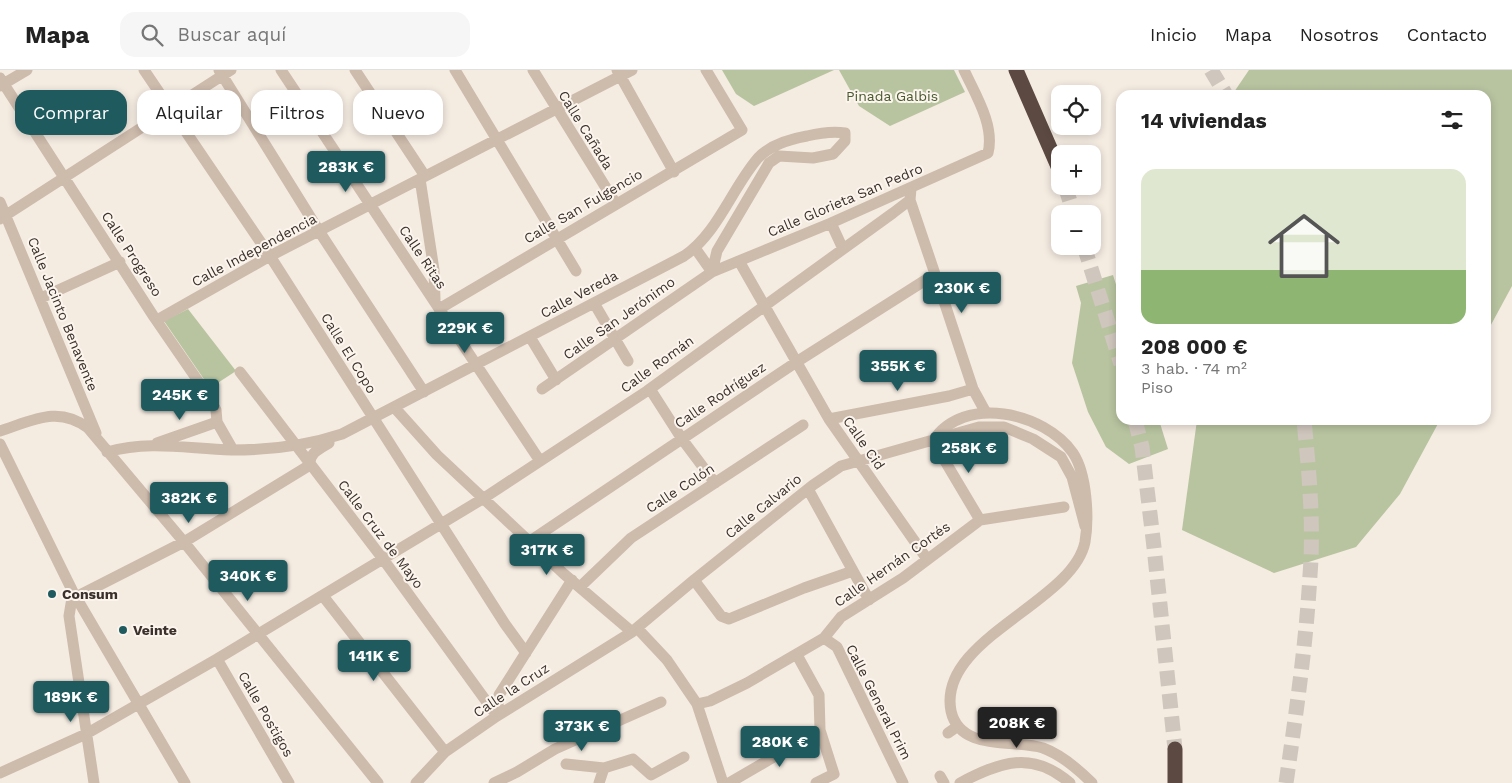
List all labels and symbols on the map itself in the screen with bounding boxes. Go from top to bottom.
street label: Calle Cañada [555,88,617,172]
park label: Pinada Galbis [846,88,938,104]
pin: 283K € [305,150,387,193]
street label: Calle Glorieta San Pedro [765,160,925,240]
street label: Calle San Fulgencio [521,166,645,246]
street label: Calle Progreso [99,208,165,300]
street label: Calle Independencia [189,210,319,290]
street label: Calle Ritas [396,222,450,292]
street label: Calle Jacinto Benavente [25,235,101,393]
street label: Calle Vereda [538,267,620,321]
pin: 230K € [921,272,1003,314]
street label: Calle San Jerónimo [560,273,678,363]
street label: Calle El Copo [318,310,380,396]
pin: 229K € [424,312,506,354]
street label: Calle Román [617,332,697,396]
pin: 355K € [857,350,939,392]
street label: Calle Rodríguez [671,359,769,431]
pin: 245K € [139,378,221,421]
street label: Calle Cid [840,413,888,473]
pin: 258K € [928,432,1010,474]
street label: Calle Colón [643,460,717,516]
street label: Calle Calvario [722,470,804,542]
street label: Calle Cruz de Mayo [335,477,427,591]
pin: 382K € [148,482,230,524]
street label: Calle Hernán Cortés [831,518,953,610]
pin: 317K € [506,534,588,576]
pin: 340K € [207,560,289,602]
place label: Consum [62,586,118,602]
marker: Consum [46,588,58,600]
place label: Veinte [133,622,177,638]
marker: Veinte [117,624,129,636]
pin: 141K € [333,640,415,682]
street label: Calle General Prim [843,642,915,762]
street label: Calle la Cruz [470,660,552,720]
street label: Calle Postigos [235,668,297,760]
pin: 189K € [30,680,112,723]
pin: 208K € [976,706,1058,749]
pin: 373K € [541,710,623,752]
pin: 280K € [739,726,821,768]

